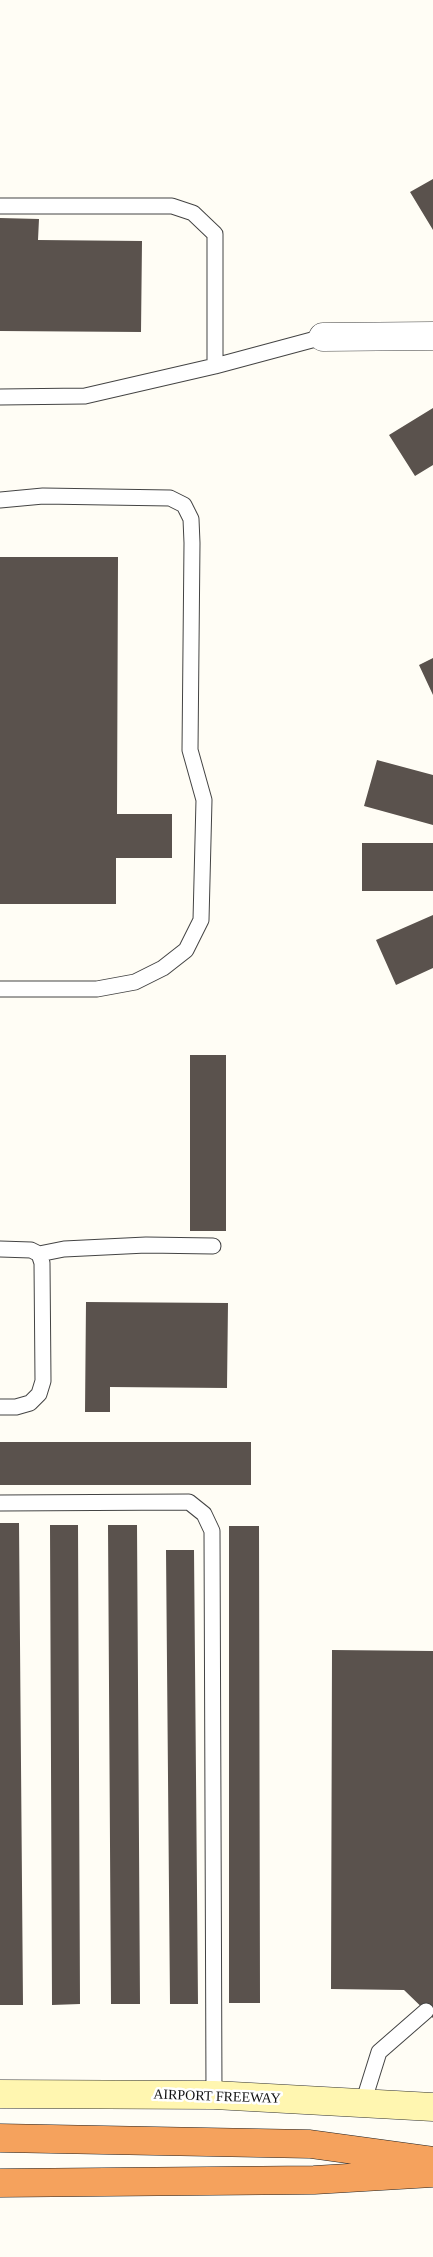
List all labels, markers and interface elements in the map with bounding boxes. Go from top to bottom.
street label: AIRPORT FREEWAY [153,2086,281,2108]

